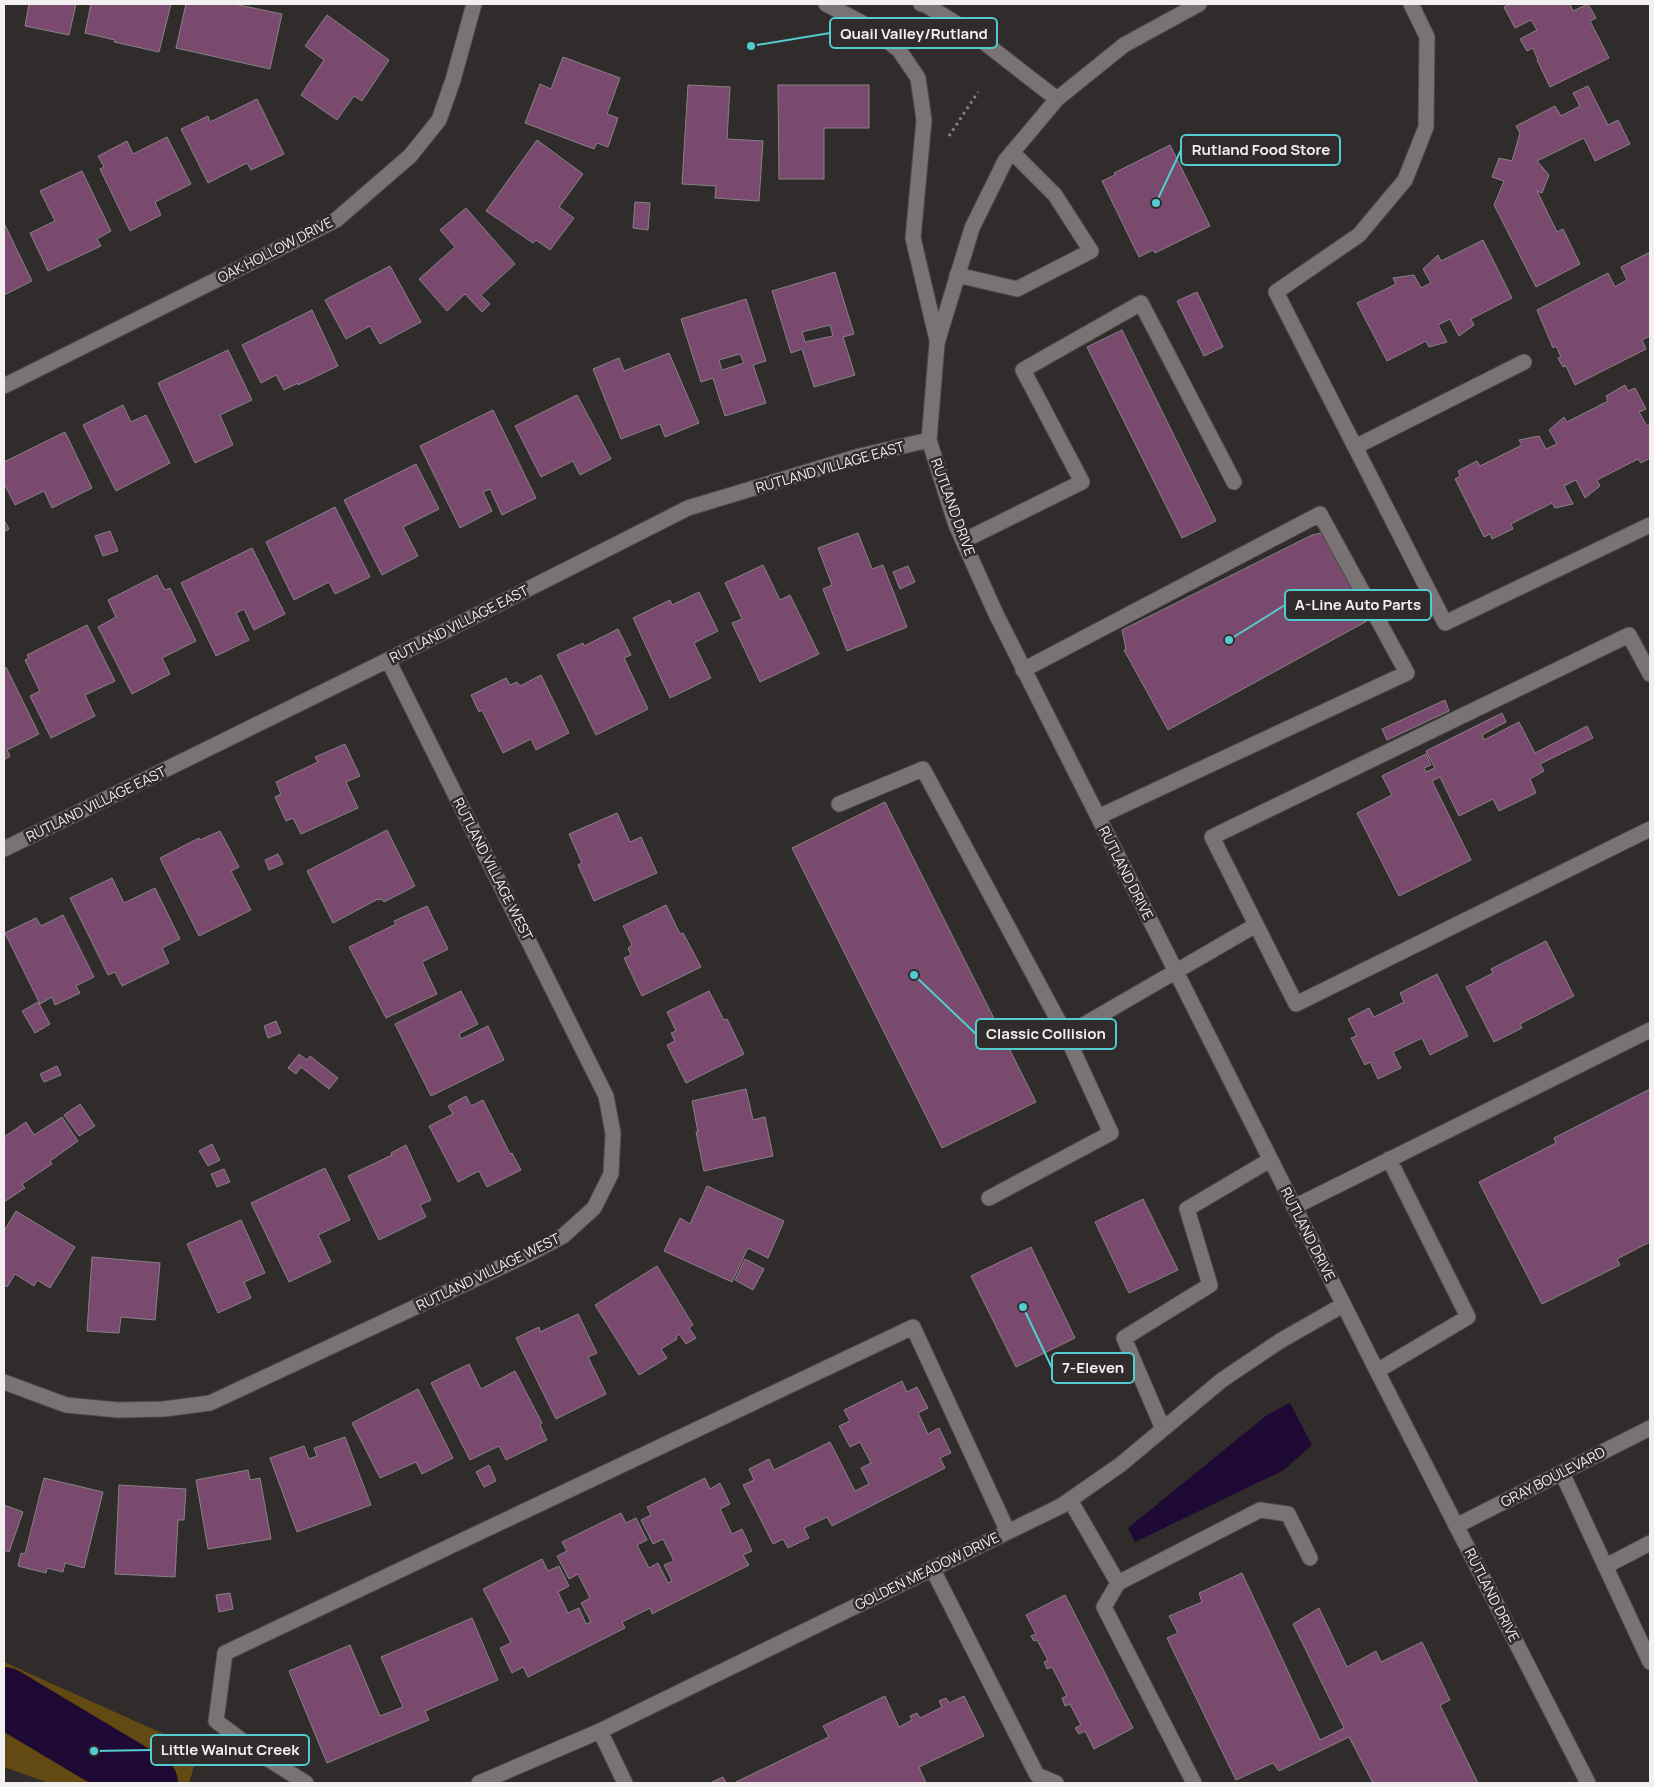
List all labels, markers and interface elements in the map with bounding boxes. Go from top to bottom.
callout: Quail Valley/Rutland [830,18,997,48]
text: Quail Valley/Rutland [840,23,988,44]
callout: Rutland Food Store [1181,135,1340,165]
text: Rutland Food Store [1192,139,1330,160]
street label: OAK HOLLOW DRIVE [214,212,336,287]
street label: RUTLAND VILLAGE EAST [753,436,907,497]
street label: RUTLAND DRIVE [927,455,980,558]
street label: RUTLAND VILLAGE EAST [386,580,532,667]
callout: A-Line Auto Parts [1285,590,1431,620]
text: A-Line Auto Parts [1295,594,1421,615]
street label: RUTLAND VILLAGE EAST [23,761,170,846]
street label: RUTLAND VILLAGE WEST [449,794,538,944]
street label: RUTLAND DRIVE [1095,823,1158,923]
callout: Classic Collision [976,1019,1116,1049]
text: Classic Collision [986,1023,1106,1044]
street label: RUTLAND DRIVE [1277,1184,1340,1284]
street label: RUTLAND VILLAGE WEST [413,1228,563,1315]
callout: 7-Eleven [1052,1353,1134,1383]
text: 7-Eleven [1062,1357,1124,1378]
street label: GRAY BOULEVARD [1497,1442,1608,1511]
street label: GOLDEN MEADOW DRIVE [851,1527,1002,1614]
street label: RUTLAND DRIVE [1461,1545,1524,1645]
callout: Little Walnut Creek [151,1735,309,1765]
text: Little Walnut Creek [161,1739,300,1760]

